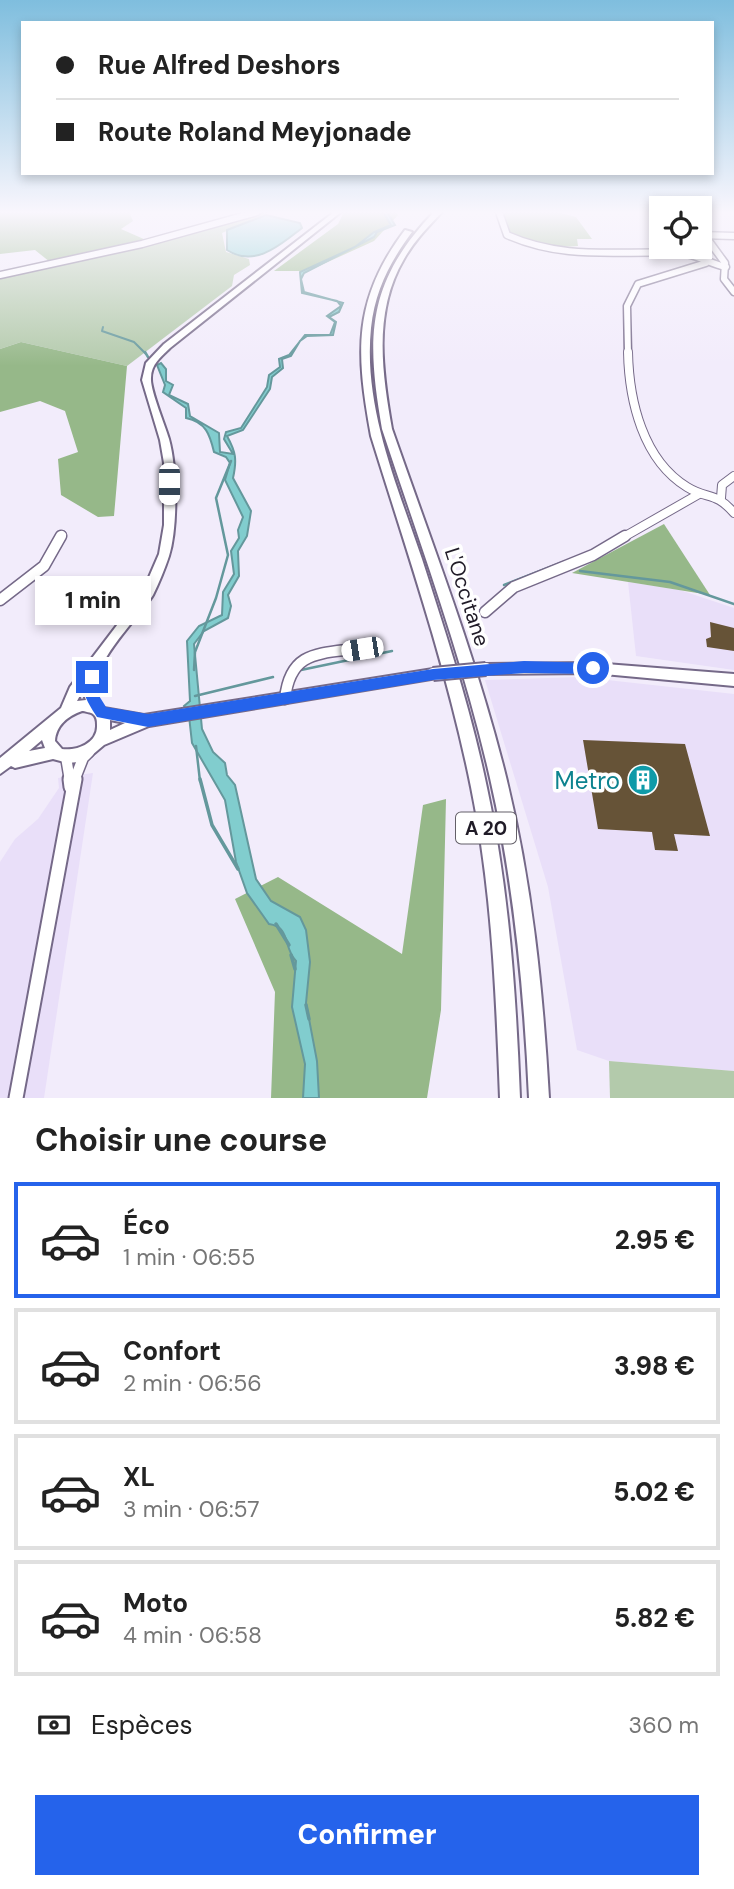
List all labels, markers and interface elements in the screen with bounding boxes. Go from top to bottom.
text: Rue Alfred Deshors [98,48,341,82]
text: Route Roland Meyjonade [98,115,412,149]
map controls [649,196,712,259]
button: locate [649,196,712,259]
car [159,463,180,505]
street label: L'Occitane [438,544,496,650]
callout: 1 min [34,576,150,624]
text: 1 min [65,585,121,615]
car [340,635,385,663]
route start [577,652,609,684]
route end [76,661,108,693]
building icon: Metro [626,763,660,797]
place label: Metro [555,765,620,796]
road number: A 20 [456,813,516,844]
text: Choisir une course [35,1119,327,1161]
text: Éco [123,1208,170,1242]
icon: car [39,1209,102,1272]
text: 2.95 € [615,1223,695,1257]
text: 1 min · 06:55 [123,1242,255,1272]
text: Confort [123,1334,221,1368]
icon: car [39,1335,102,1398]
text: 3.98 € [614,1349,695,1383]
text: 2 min · 06:56 [123,1368,262,1398]
text: XL [123,1460,155,1494]
icon: car [39,1461,102,1524]
text: 5.02 € [613,1475,695,1509]
text: 3 min · 06:57 [123,1494,259,1524]
text: Moto [123,1586,188,1620]
icon: car [39,1587,102,1650]
text: 5.82 € [614,1601,695,1635]
text: 4 min · 06:58 [123,1620,262,1650]
icon: cash [35,1706,73,1744]
text: Espèces [91,1708,192,1742]
text: 360 m [629,1710,699,1740]
button: Confirmer [35,1795,699,1875]

